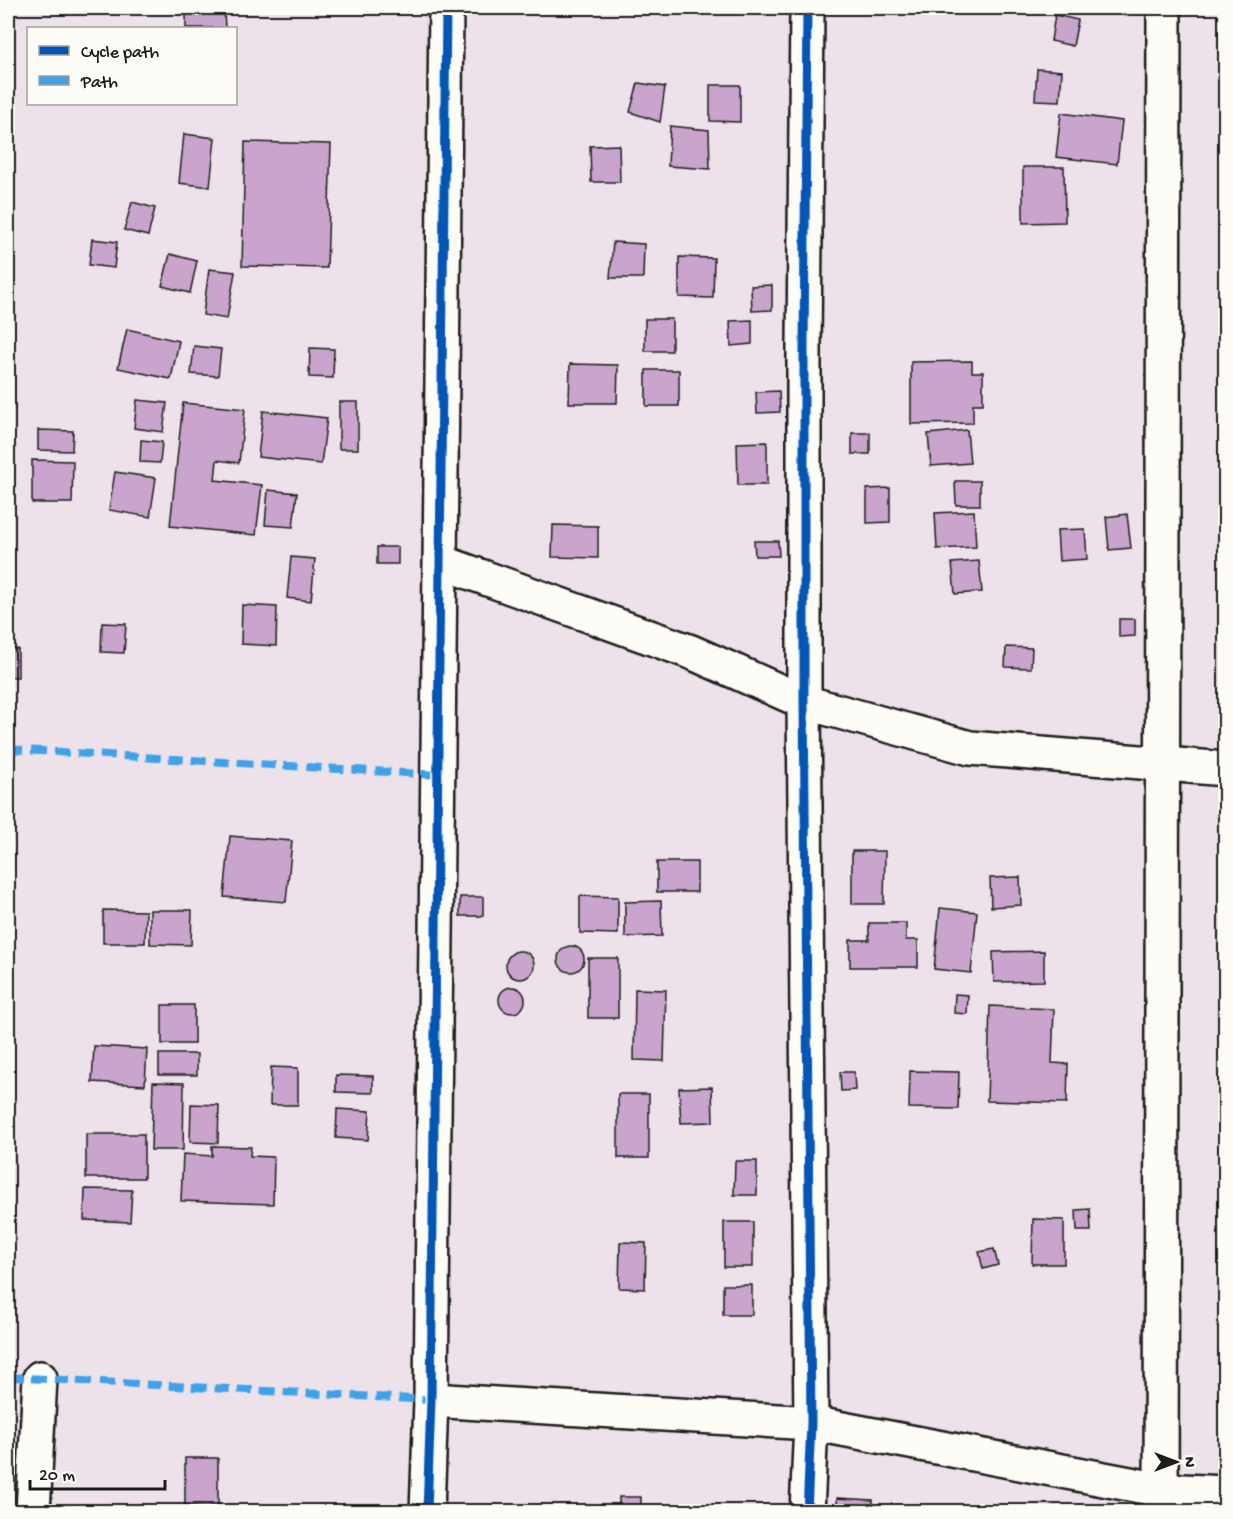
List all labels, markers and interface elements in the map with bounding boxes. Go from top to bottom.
legend [27,27,237,105]
text: Cycle path [81,43,159,64]
text: Path [80,73,118,94]
north arrow [1146,1432,1206,1492]
scale bar [30,1453,165,1491]
text: N [1178,1457,1197,1468]
text: 20 m [39,1466,75,1487]

